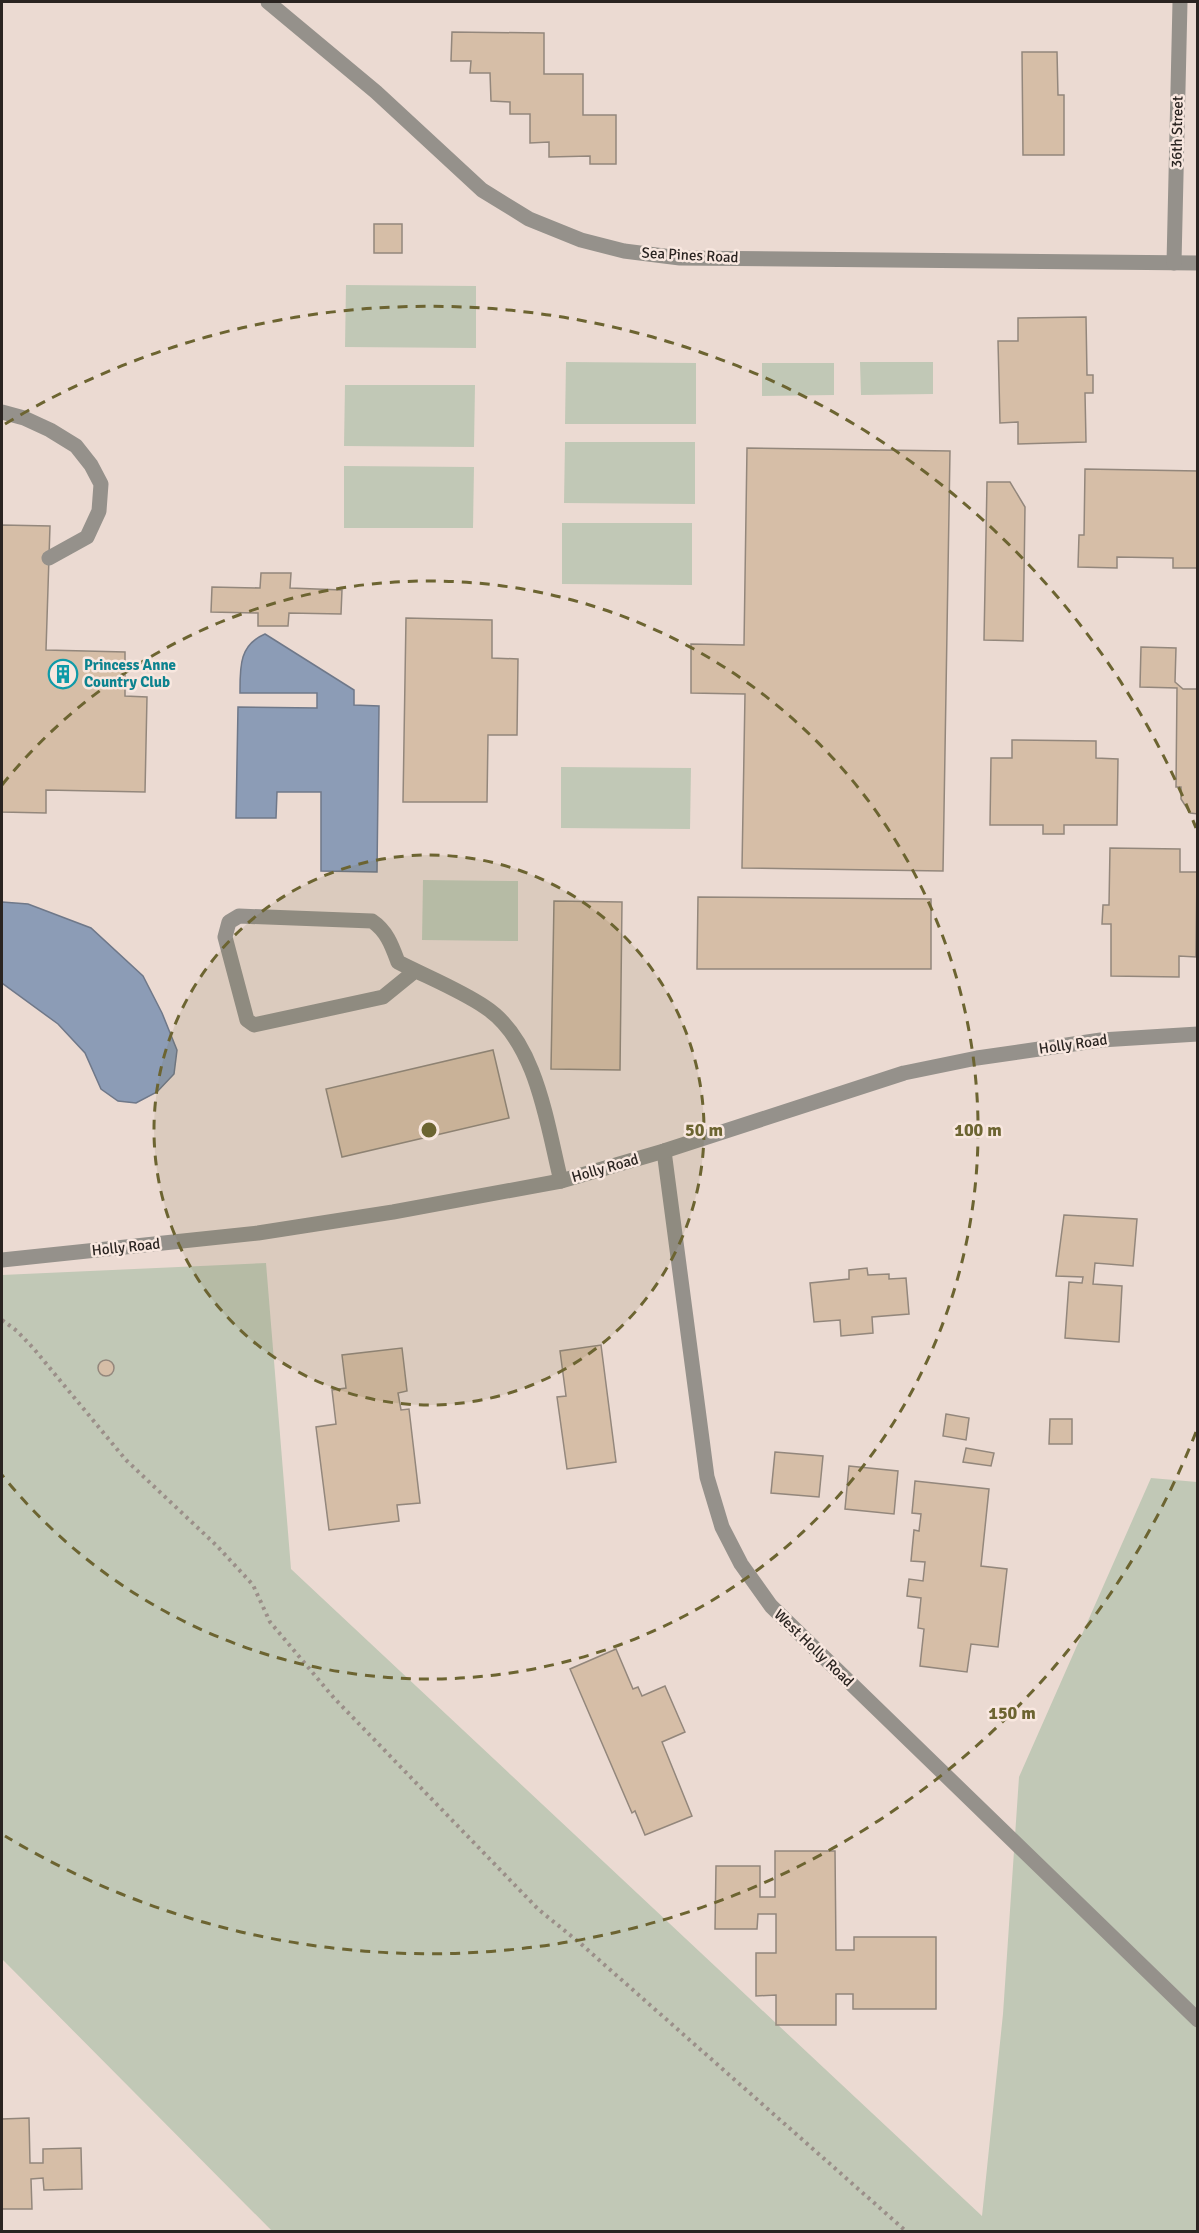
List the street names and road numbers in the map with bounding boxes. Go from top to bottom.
street label: 36th Street [1167,96,1187,168]
street label: Sea Pines Road [641,243,739,267]
street label: Holly Road [1038,1030,1108,1058]
street label: Holly Road [569,1150,641,1186]
street label: Holly Road [91,1234,161,1260]
street label: West Holly Road [770,1606,858,1690]

